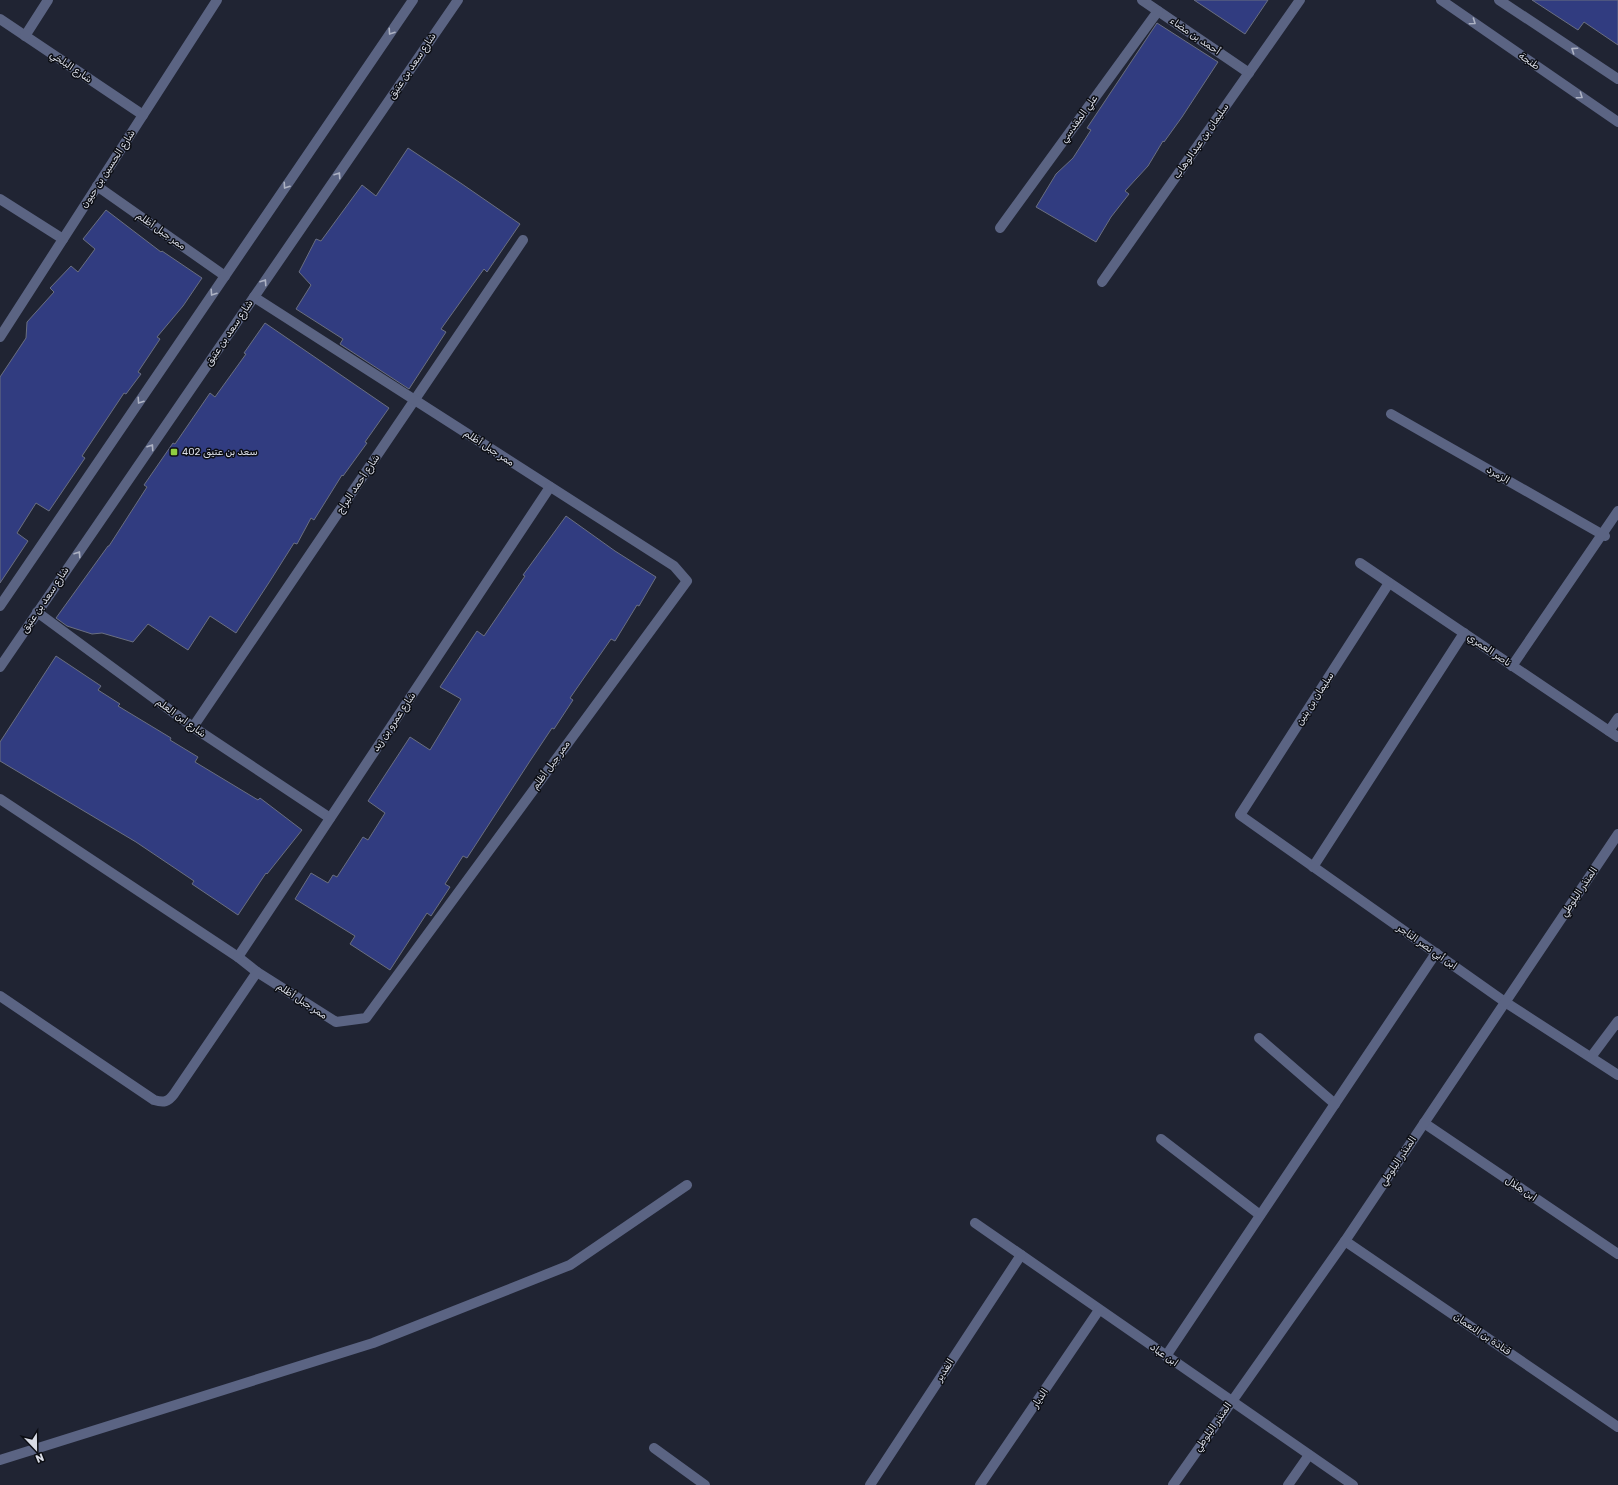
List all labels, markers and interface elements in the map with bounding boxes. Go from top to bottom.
street label: أحمد بن مضاء [1167,15,1223,57]
one-way arrow [1468,17,1475,24]
one-way arrow [388,28,396,35]
street label: شارع سعد بن عتيق [385,31,439,102]
one-way arrow [1571,47,1578,55]
street label: شارع البلخي [46,48,94,87]
street label: طنجة [1516,50,1542,72]
one-way arrow [1576,91,1583,99]
street label: علي المقدسي [1058,92,1102,146]
street label: سليمان بن عبدالوهاب [1171,101,1231,181]
street label: شارع الحسين بن حيون [78,128,139,211]
one-way arrow [333,172,340,179]
one-way arrow [284,182,291,189]
street label: ممر جبل أظلم [134,210,188,253]
one-way arrow [259,279,267,286]
one-way arrow [210,289,218,296]
street label: شارع سعد بن عتيق [202,298,256,369]
one-way arrow [138,396,145,403]
street label: ممر جبل أظلم [462,427,517,469]
one-way arrow [146,444,153,451]
place label: سعد بن عتيق 402 [182,446,258,458]
marker: سعد بن عتيق 402 [169,447,179,457]
street label: شارع أحمد البراج [334,452,383,517]
street label: الزمرد [1484,464,1512,486]
one-way arrow [73,551,80,558]
street label: شارع سعد بن عتيق [18,565,72,636]
street label: ناصر العمري [1464,631,1513,670]
street label: سليمان بن بنين [1293,670,1337,728]
street label: شارع عمرو بن زيد [370,690,419,755]
street label: شارع ابن العلم [153,696,208,741]
street label: ممر جبل أظلم [529,738,573,792]
street label: المنذر البلوطي [1558,865,1602,920]
street label: ابن أبي نصر التاجر [1393,921,1459,974]
street label: ممر جبل أظلم [275,980,330,1022]
street label: المنذر البلوطي [1377,1134,1421,1189]
street label: ابن هلال [1503,1174,1539,1204]
street label: قتادة بن النعمان [1451,1310,1513,1358]
street label: ابن عباد [1147,1341,1181,1369]
street label: الغدير [933,1356,957,1384]
street label: الديار [1029,1386,1051,1411]
street label: المنذر البلوطي [1192,1400,1236,1455]
north arrow [16,1429,56,1469]
text: N [33,1450,46,1465]

